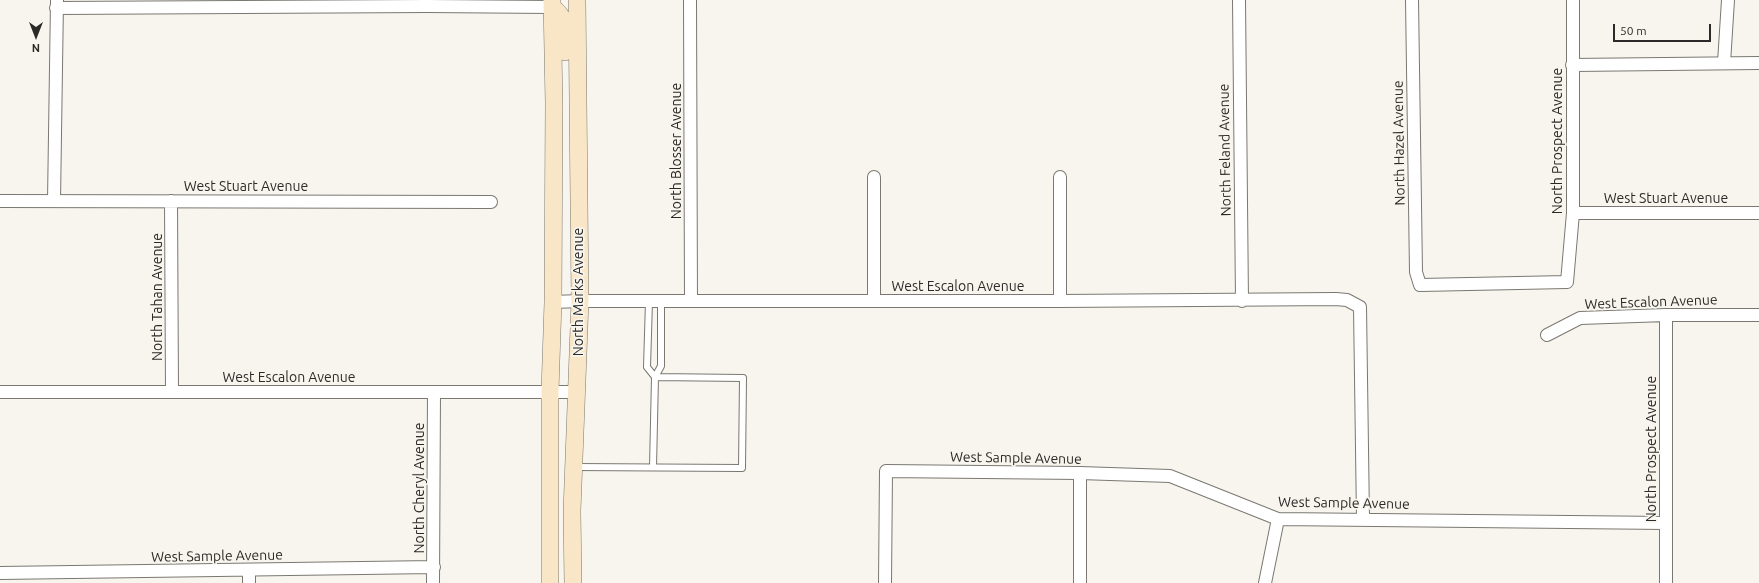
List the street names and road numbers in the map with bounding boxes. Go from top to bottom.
street label: North Prospect Avenue [1549,68,1565,214]
street label: North Hazel Avenue [1390,80,1408,206]
street label: North Blosser Avenue [668,83,684,219]
street label: North Feland Avenue [1215,84,1235,216]
street label: West Stuart Avenue [184,178,308,194]
street label: West Stuart Avenue [1604,190,1728,206]
street label: North Marks Avenue [570,228,586,356]
street label: North Tahan Avenue [149,233,165,361]
street label: West Escalon Avenue [891,278,1025,294]
street label: West Escalon Avenue [1584,291,1718,313]
street label: West Escalon Avenue [222,369,356,385]
street label: North Prospect Avenue [1643,376,1659,522]
street label: North Cheryl Avenue [411,423,427,553]
street label: West Sample Avenue [950,448,1082,468]
street label: West Sample Avenue [1278,493,1410,513]
street label: West Sample Avenue [151,546,283,566]

